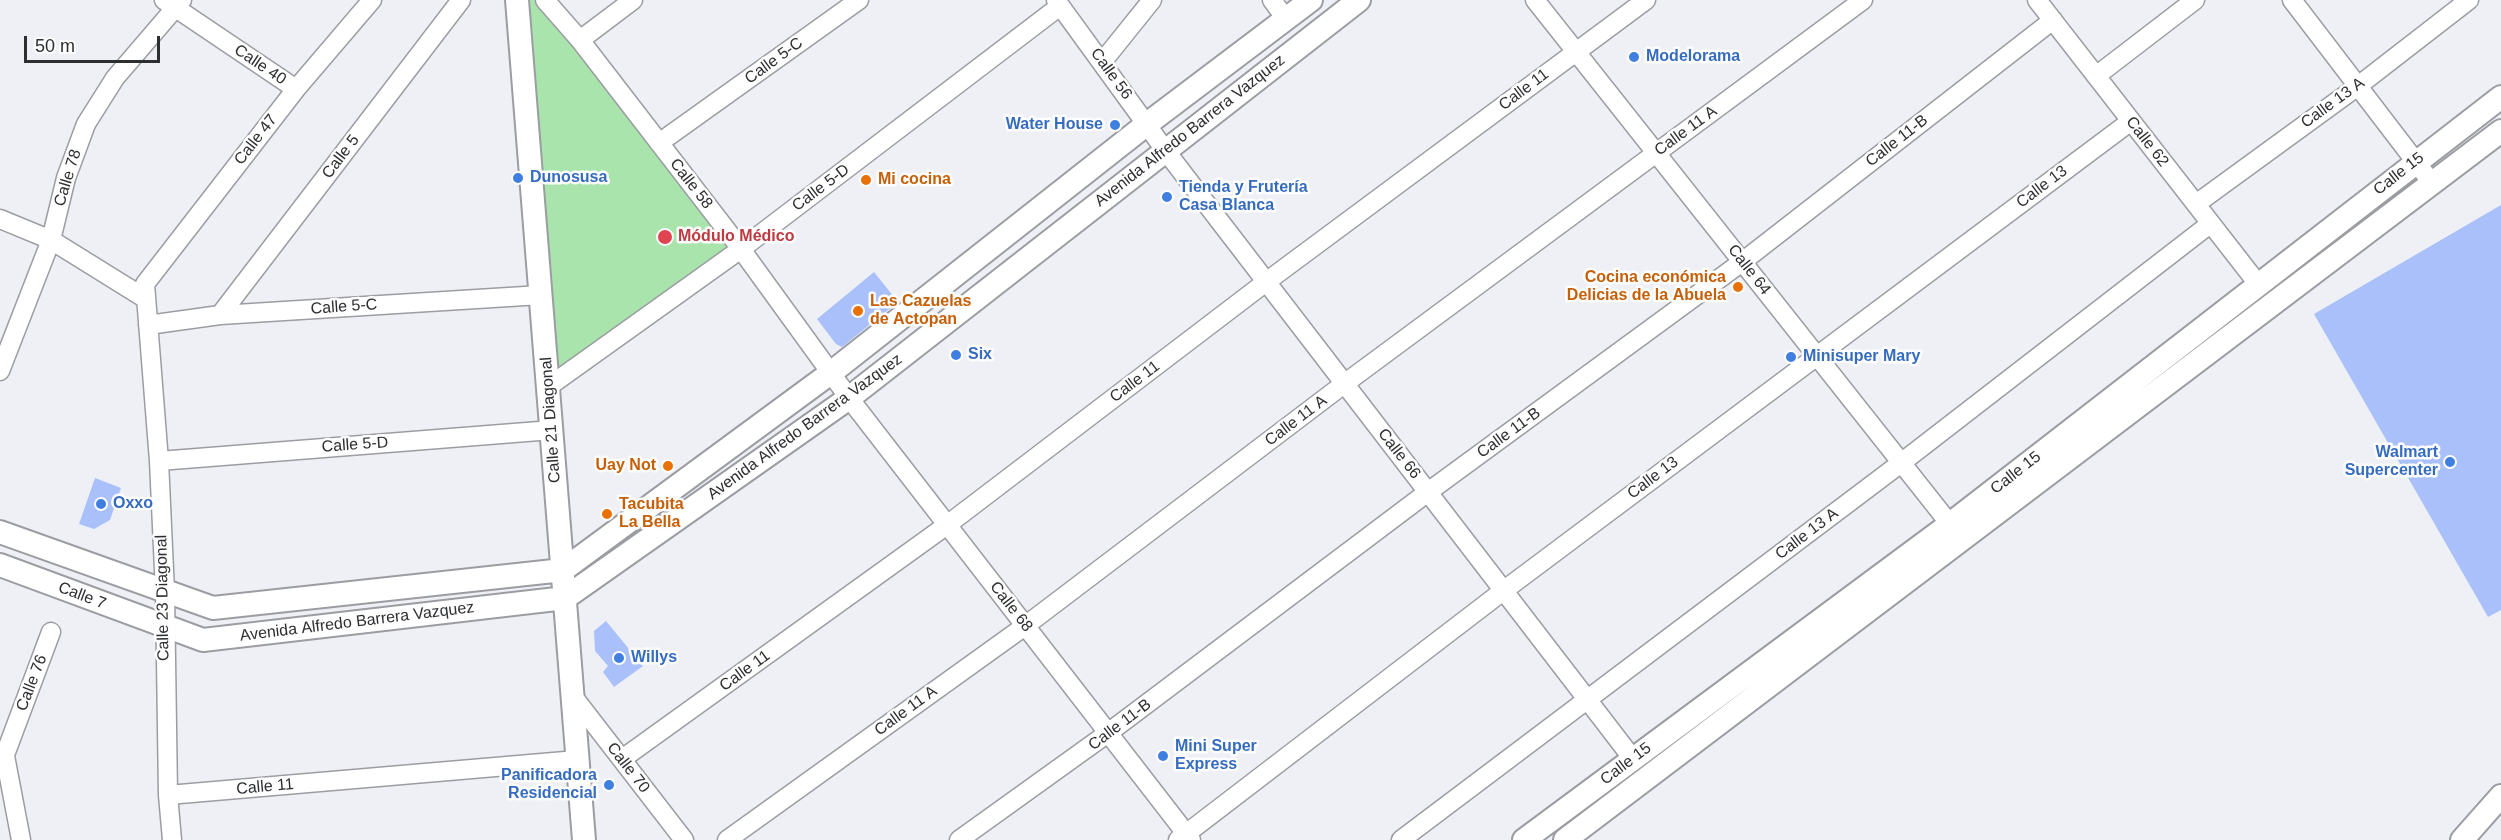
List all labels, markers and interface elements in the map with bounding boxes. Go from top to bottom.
scale bar [27,24,164,62]
street label: Calle 5-C [741,34,807,88]
text: 50 m [35,36,75,56]
street label: Calle 40 [230,41,290,89]
street label: Calle 56 [1086,45,1136,103]
place label: Modelorama [1646,47,1740,67]
marker: Modelorama [1627,50,1641,64]
street label: Avenida Alfredo Barrera Vazquez [1091,51,1289,211]
street label: Calle 11 [1495,65,1553,115]
street label: Calle 13 A [2297,74,2369,132]
street label: Calle 11 A [1651,102,1721,160]
street label: Calle 47 [230,111,282,169]
street label: Calle 11-B [1862,111,1932,171]
street label: Calle 62 [2121,113,2173,171]
place label: Water House [1006,115,1103,135]
marker: Water House [1108,118,1122,132]
street label: Calle 5 [318,131,364,183]
street label: Calle 78 [50,147,86,209]
street label: Calle 15 [2370,148,2428,200]
street label: Calle 58 [665,155,717,213]
street label: Calle 5-D [789,160,853,216]
street label: Calle 13 [2013,162,2071,212]
place label: Dunosusa [530,168,607,188]
place label: Mi cocina [878,170,951,190]
marker: Dunosusa [511,171,525,185]
marker: Mi cocina [859,173,873,187]
place label: Tienda y Frutería Casa Blanca [1179,178,1308,216]
marker: Tienda y Frutería Casa Blanca [1160,190,1174,204]
place label: Módulo Médico [678,227,794,247]
marker: Módulo Médico [656,228,674,246]
street label: Calle 64 [1723,241,1775,299]
place label: Cocina económica Delicias de la Abuela [1567,268,1726,306]
marker: Cocina económica Delicias de la Abuela [1731,280,1745,294]
place label: Las Cazuelas de Actopan [870,292,971,330]
street label: Calle 5-C [310,295,378,319]
marker: Las Cazuelas de Actopan [851,304,865,318]
place label: Six [968,345,992,365]
place label: Minisuper Mary [1803,347,1920,367]
marker: Six [949,348,963,362]
street label: Avenida Alfredo Barrera Vazquez [704,350,906,504]
marker: Minisuper Mary [1784,350,1798,364]
street label: Calle 21 Diagonal [537,356,565,484]
street label: Calle 11 [1106,357,1164,407]
street label: Calle 11 A [1261,391,1331,451]
street label: Calle 11-B [1474,404,1544,462]
street label: Calle 66 [1373,425,1425,483]
street label: Calle 5-D [321,433,389,457]
place label: Walmart Supercenter [2345,443,2438,481]
street label: Calle 15 [1987,447,2045,499]
street label: Calle 13 [1624,453,1682,503]
marker: Walmart Supercenter [2443,455,2457,469]
place label: Uay Not [596,456,656,476]
marker: Uay Not [661,459,675,473]
place label: Oxxo [113,494,153,514]
place label: Tacubita La Bella [619,495,684,533]
marker: Oxxo [94,497,108,511]
street label: Calle 13 A [1772,504,1842,564]
marker: Tacubita La Bella [600,507,614,521]
street label: Calle 23 Diagonal [152,535,174,661]
street label: Calle 7 [55,578,109,614]
street label: Calle 68 [985,578,1037,636]
street label: Avenida Alfredo Barrera Vazquez [239,598,475,646]
street label: Calle 11 [716,646,774,696]
place label: Willys [631,648,677,668]
marker: Willys [612,651,626,665]
street label: Calle 76 [13,652,51,714]
street label: Calle 11 A [871,682,941,740]
street label: Calle 11-B [1085,695,1155,755]
place label: Mini Super Express [1175,737,1257,775]
street label: Calle 70 [602,739,654,797]
street label: Calle 15 [1597,739,1655,789]
marker: Mini Super Express [1156,749,1170,763]
place label: Panificadora Residencial [501,766,597,804]
street label: Calle 11 [236,775,294,799]
marker: Panificadora Residencial [602,778,616,792]

